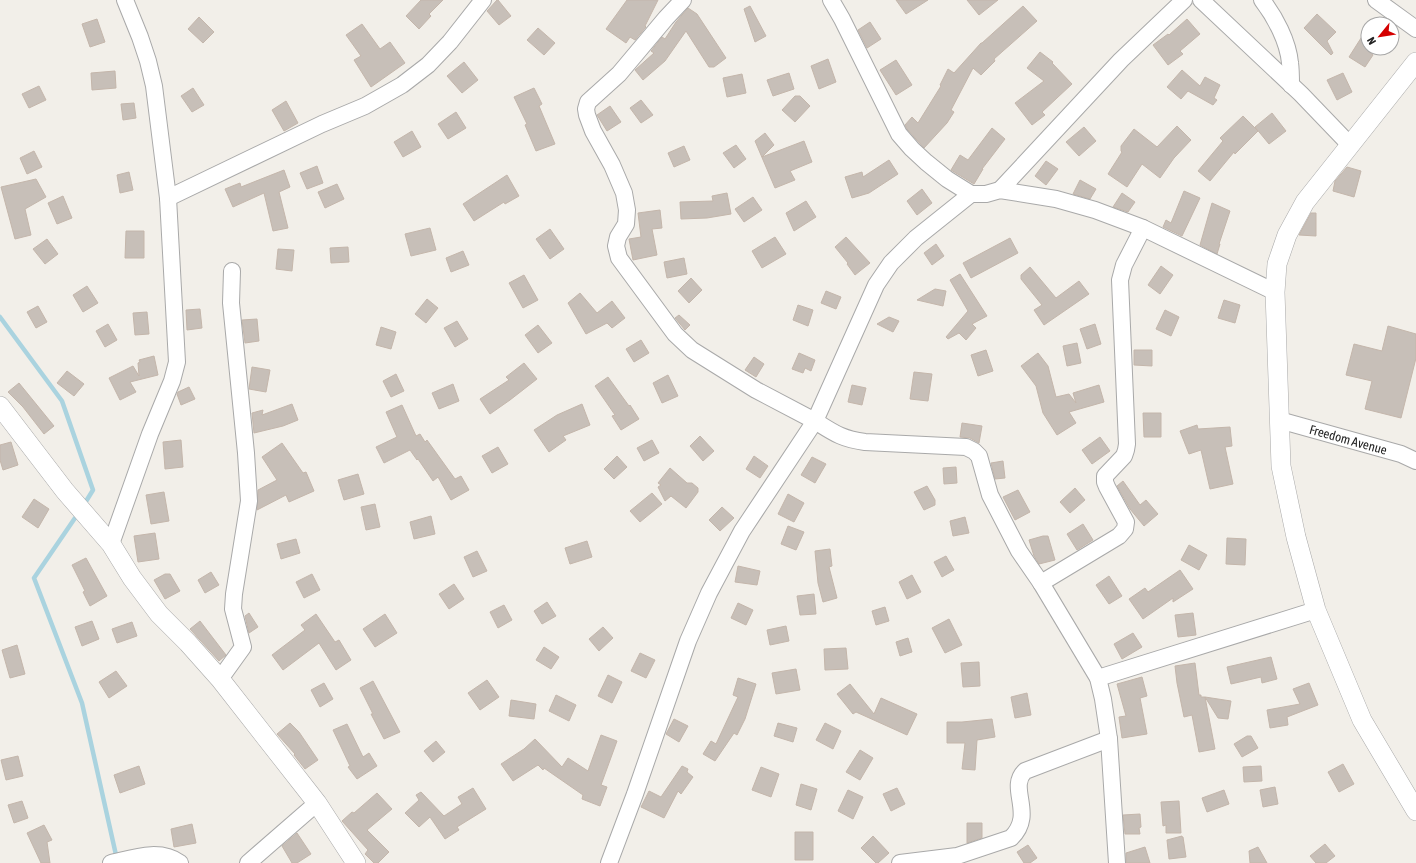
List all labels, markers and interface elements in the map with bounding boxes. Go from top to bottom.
north arrow [1360,16,1400,56]
text: N [1365,35,1378,47]
street label: Freedom Avenue [1308,422,1389,458]

